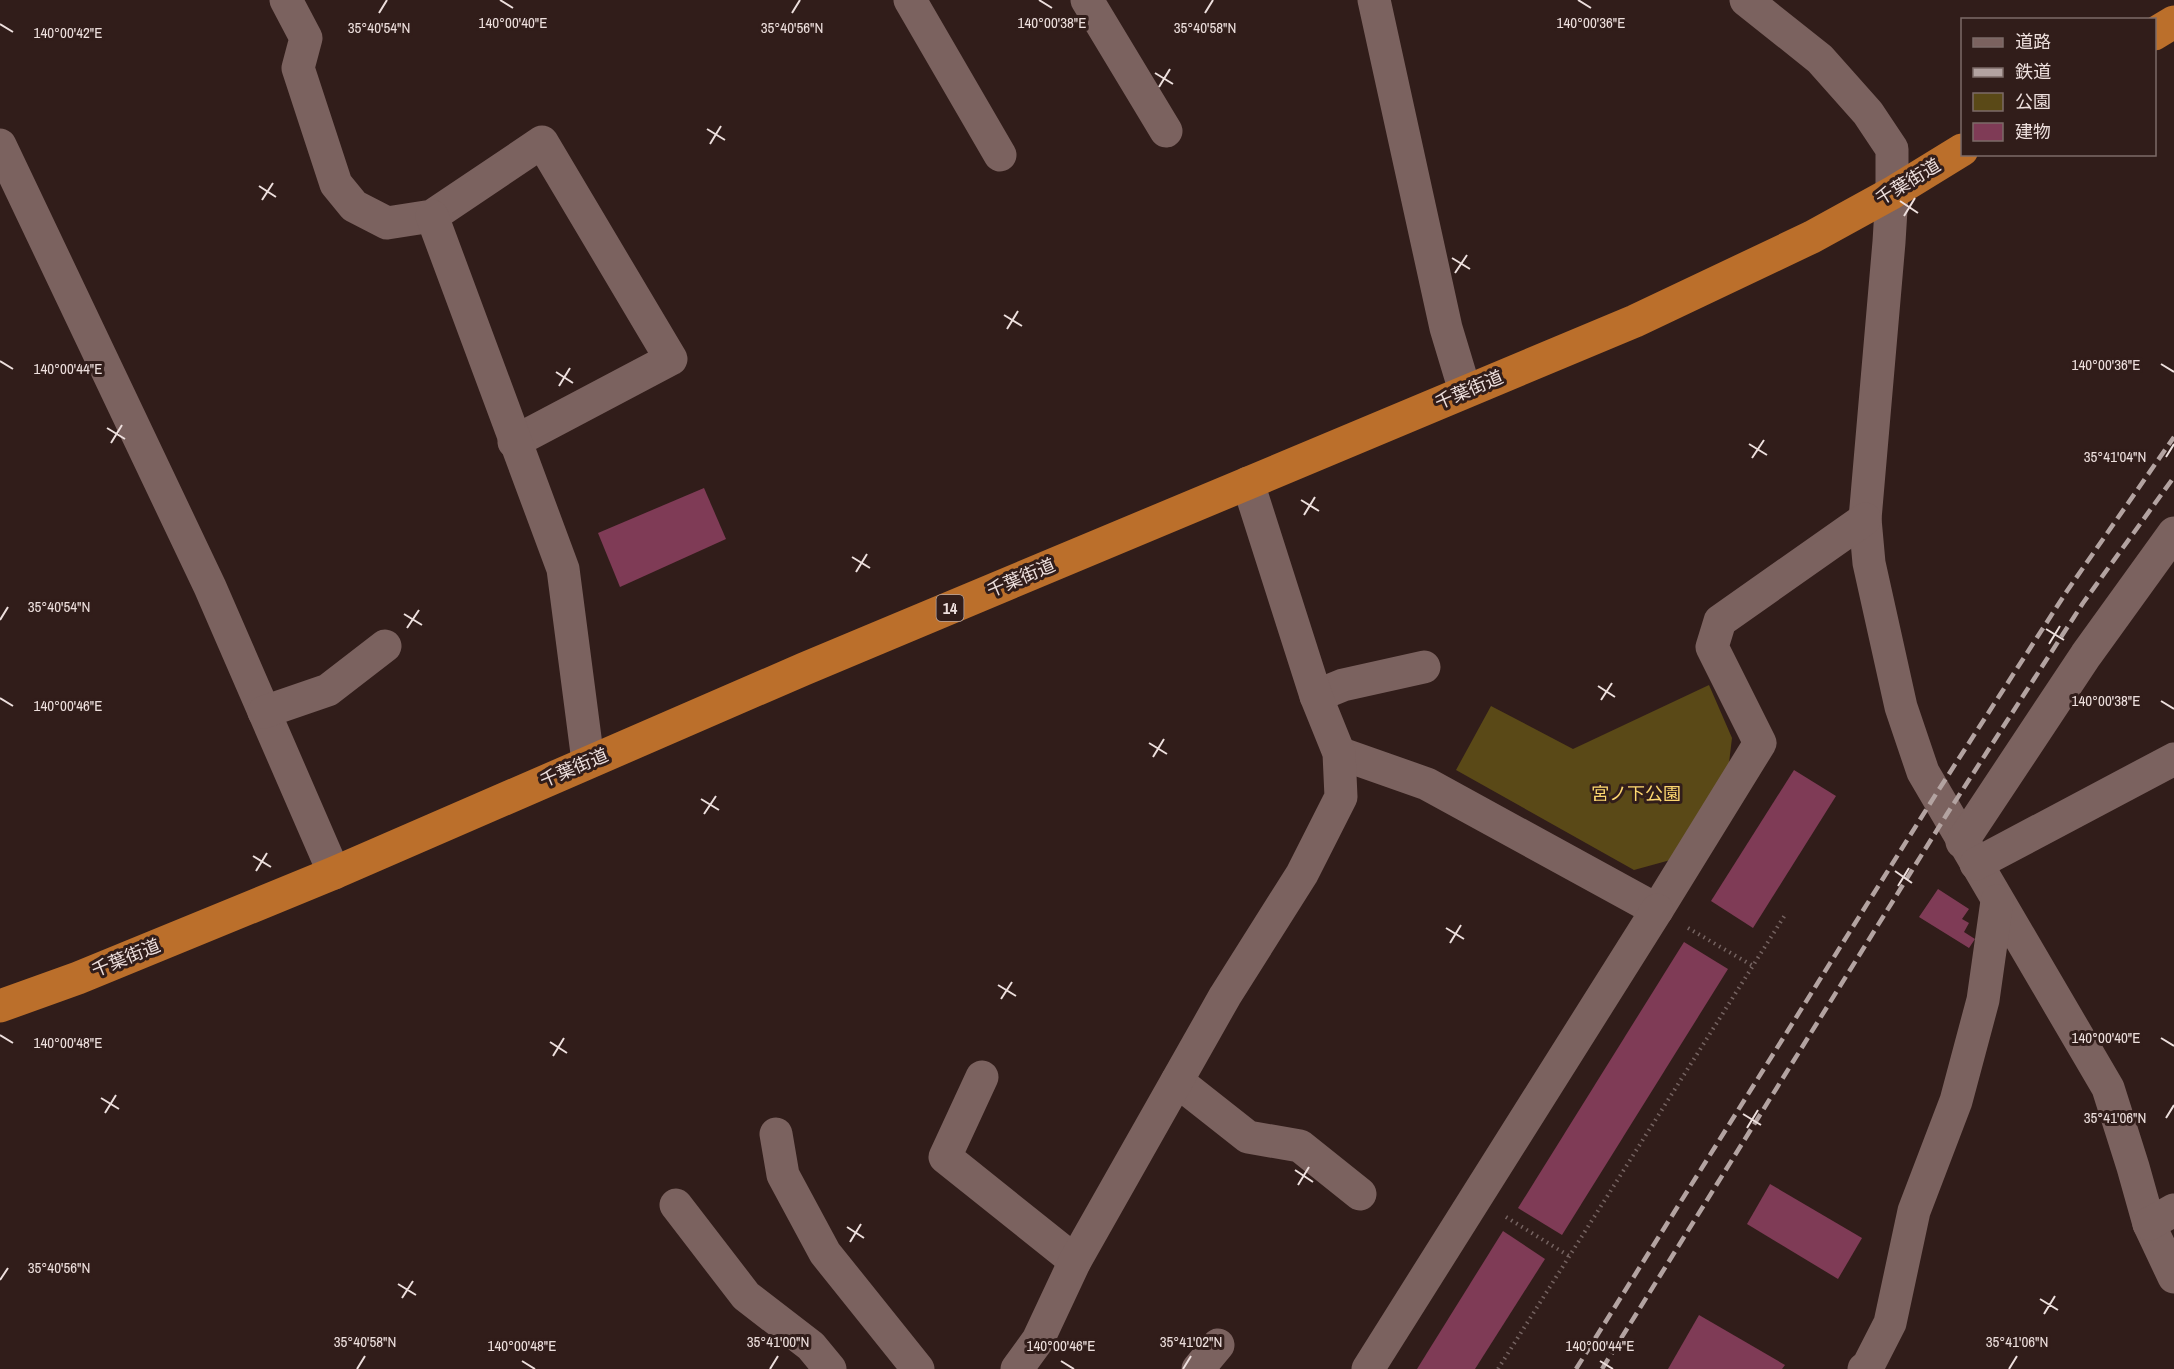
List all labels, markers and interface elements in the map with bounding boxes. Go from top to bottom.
text: 140°00'40"E [479,12,547,33]
text: 140°00'38"E [1018,12,1086,33]
text: 140°00'36"E [1557,12,1625,33]
text: 35°40'54"N [348,17,410,38]
text: 35°40'56"N [761,17,823,38]
text: 35°40'58"N [1174,17,1236,38]
legend [1961,18,2156,156]
text: 140°00'42"E [34,22,102,43]
text: 道路 [2015,29,2051,54]
text: 鉄道 [2015,59,2051,84]
text: 公園 [2015,89,2051,114]
text: 建物 [2015,119,2051,144]
street label: 千葉街道 [1870,152,1945,211]
text: 140°00'36"E [2072,354,2140,375]
text: 140°00'44"E [34,358,102,379]
street label: 千葉街道 [1431,364,1507,415]
text: 35°41'04"N [2084,446,2146,467]
street label: 千葉街道 [983,552,1059,603]
road number: 14 [936,595,964,621]
text: 35°40'54"N [28,596,90,617]
text: 140°00'38"E [2072,690,2140,711]
text: 140°00'46"E [34,695,102,716]
street label: 千葉街道 [536,742,612,793]
park label: 宮ノ下公園 [1591,781,1681,806]
street label: 千葉街道 [88,932,164,983]
text: 140°00'40"E [2072,1027,2140,1048]
text: 140°00'48"E [34,1032,102,1053]
text: 35°41'06"N [2084,1107,2146,1128]
text: 35°40'56"N [28,1257,90,1278]
text: 35°40'58"N [334,1331,396,1352]
text: 35°41'00"N [747,1331,809,1352]
text: 35°41'02"N [1160,1331,1222,1352]
text: 35°41'06"N [1986,1331,2048,1352]
text: 140°00'48"E [488,1335,556,1356]
text: 140°00'46"E [1027,1335,1095,1356]
text: 140°00'44"E [1566,1335,1634,1356]

